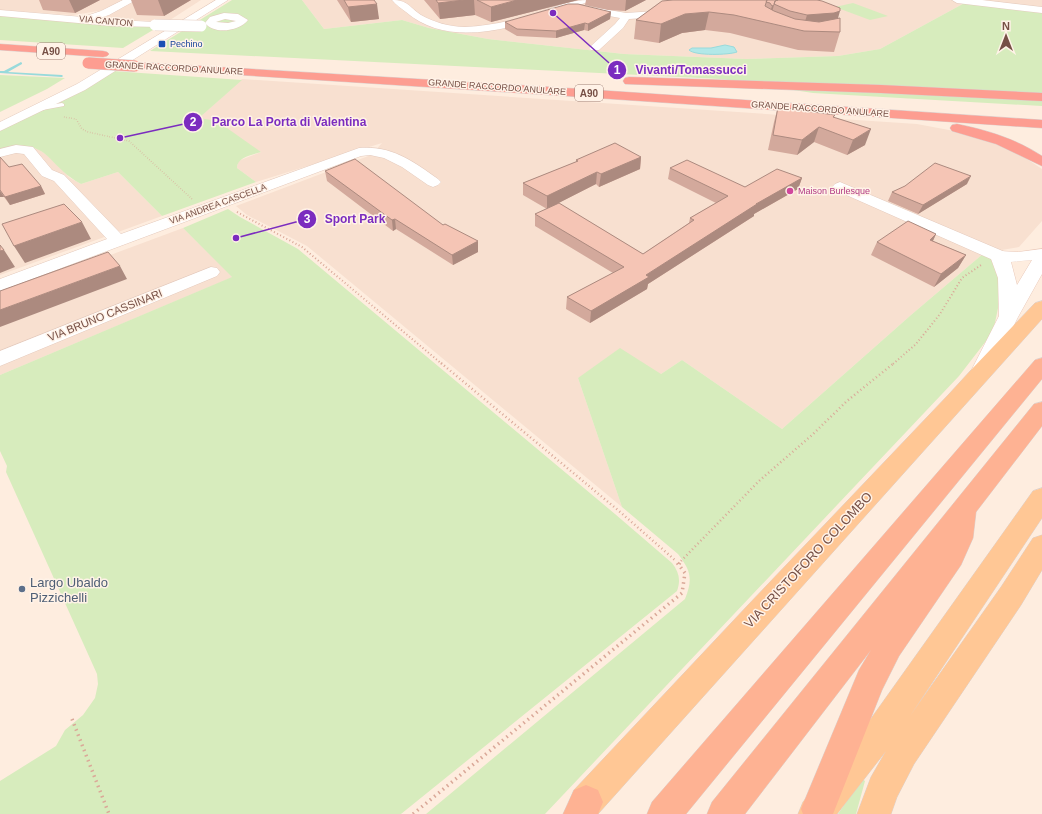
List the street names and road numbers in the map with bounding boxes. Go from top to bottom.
street label: VIA CANTON [78,14,134,28]
road number: A90 [37,43,65,59]
street label: GRANDE RACCORDO ANULARE [105,59,243,77]
street label: GRANDE RACCORDO ANULARE [428,77,566,97]
road number: A90 [575,85,603,101]
street label: GRANDE RACCORDO ANULARE [751,99,889,119]
street label: VIA ANDREA CASCELLA [168,182,268,226]
street label: VIA BRUNO CASSINARI [46,287,164,343]
street label: VIA CRISTOFORO COLOMBO [741,489,875,631]

